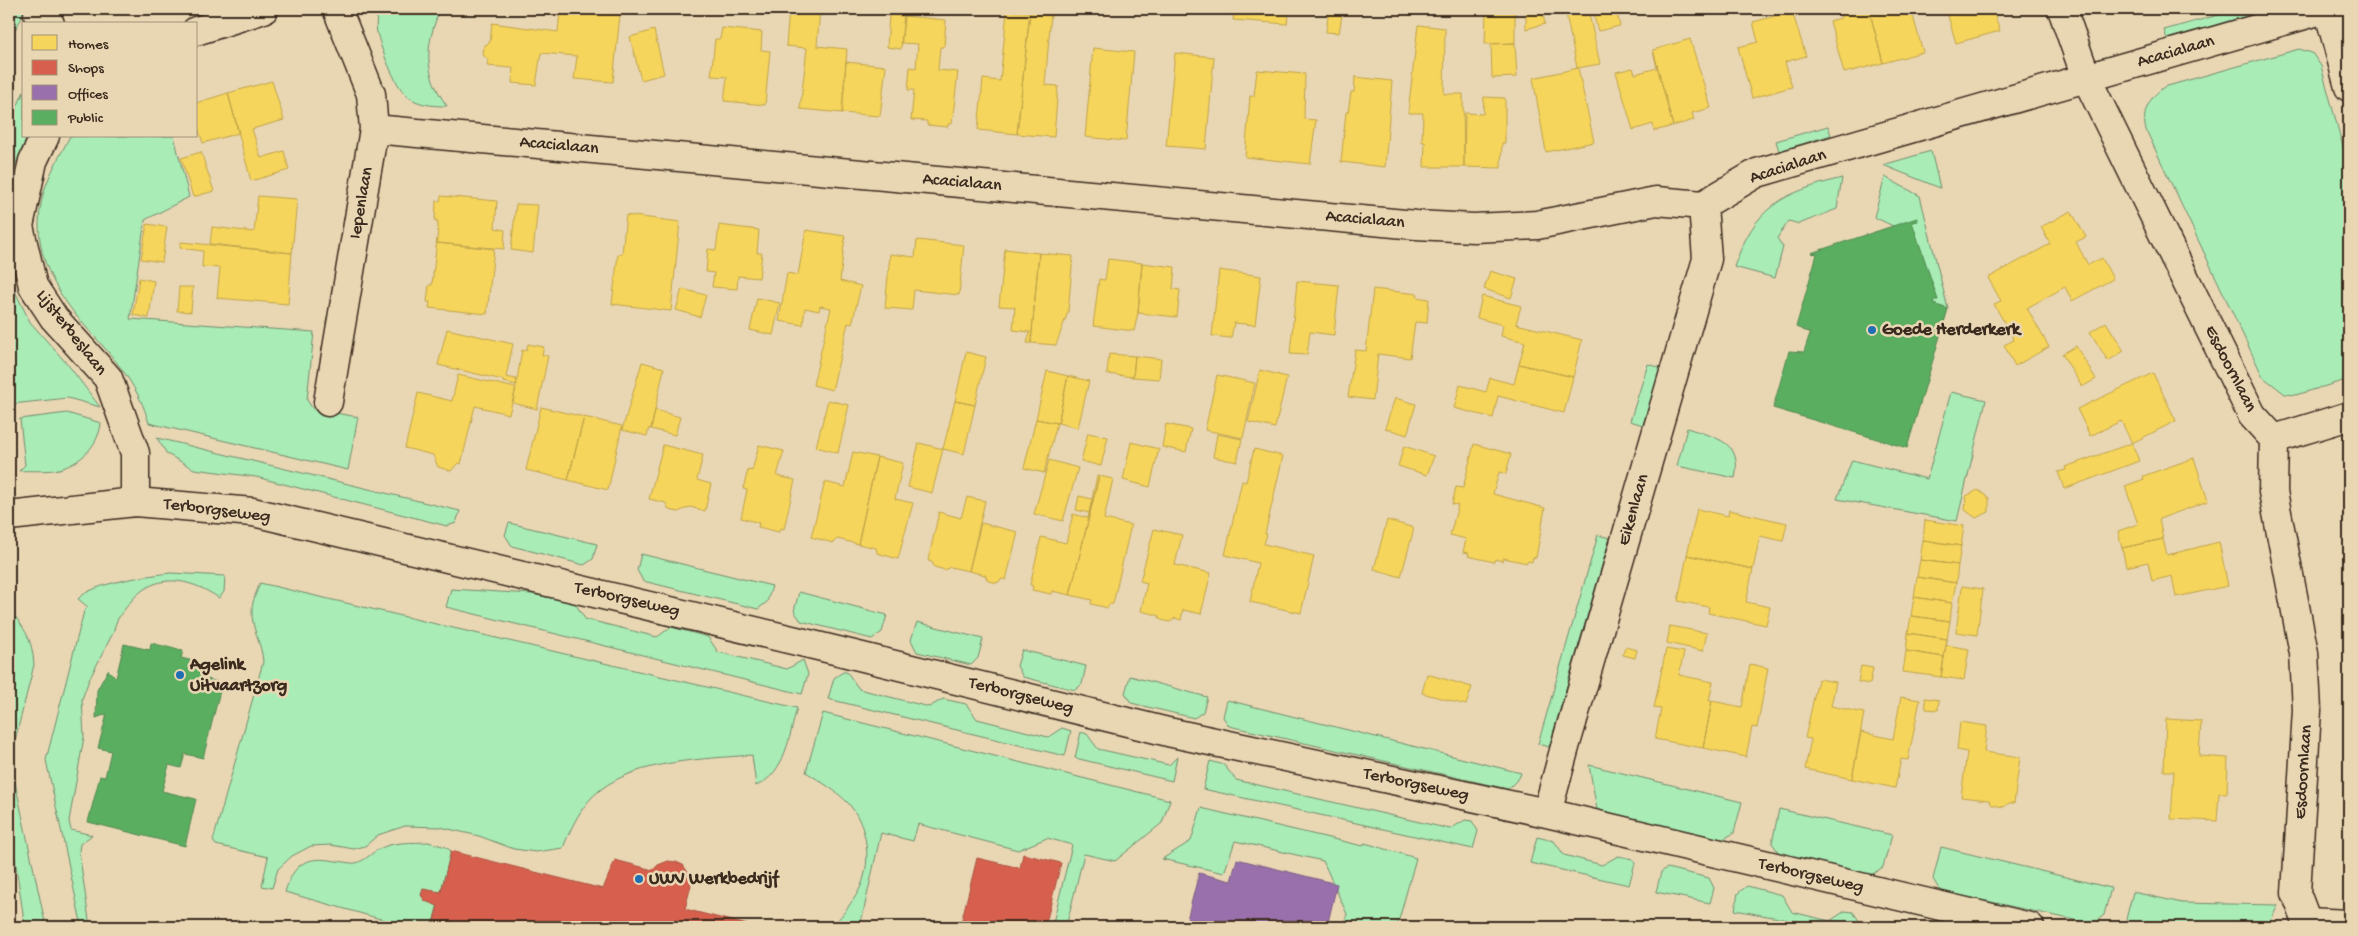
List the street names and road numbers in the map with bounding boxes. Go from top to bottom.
street label: Acacialaan [2135,31,2217,73]
street label: Acacialaan [519,132,600,160]
street label: Acacialaan [1747,145,1829,189]
street label: Iepenlaan [345,165,379,241]
street label: Acacialaan [922,169,1003,197]
street label: Acacialaan [1325,206,1406,234]
street label: Lijsterbeslaan [31,286,111,381]
street label: Esdoornlaan [2199,322,2261,416]
street label: Eikenlaan [1614,471,1654,548]
street label: Terborgseweg [161,494,272,528]
street label: Terborgseweg [571,577,682,622]
street label: Terborgseweg [965,673,1076,719]
street label: Esdoornlaan [2290,724,2318,820]
street label: Terborgseweg [1360,763,1471,806]
street label: Terborgseweg [1755,853,1866,898]

